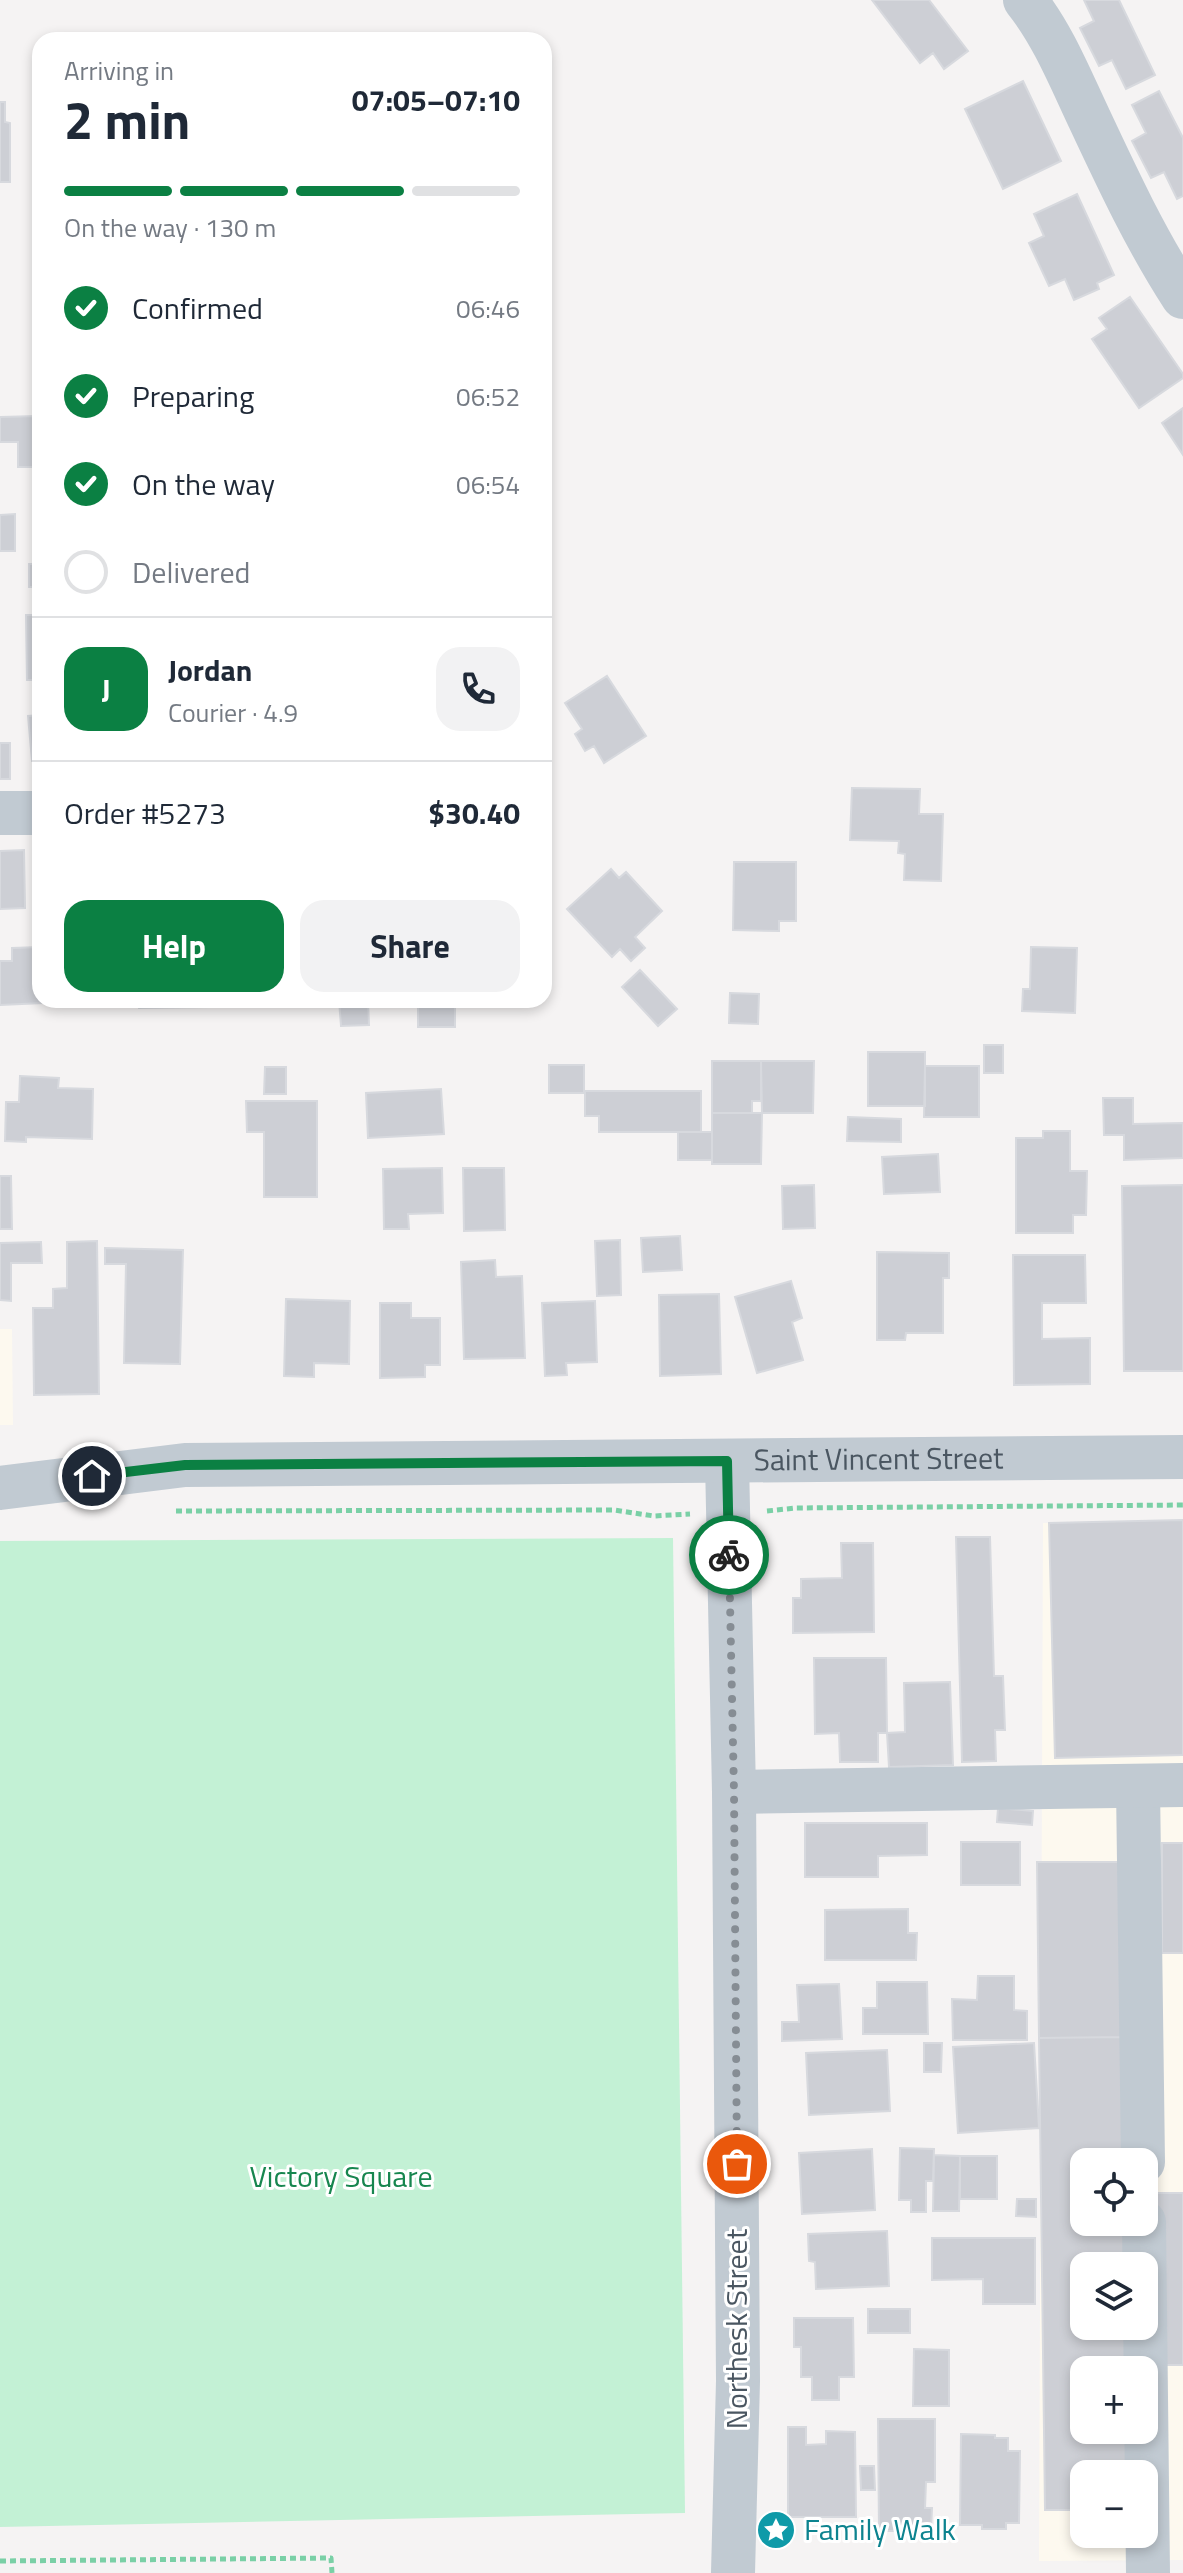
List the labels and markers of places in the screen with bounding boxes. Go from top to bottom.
pin [58,1442,126,1510]
pin [703,2130,771,2198]
place label: Family Walk [804,2506,956,2552]
place icon: Family Walk [755,2509,797,2551]

